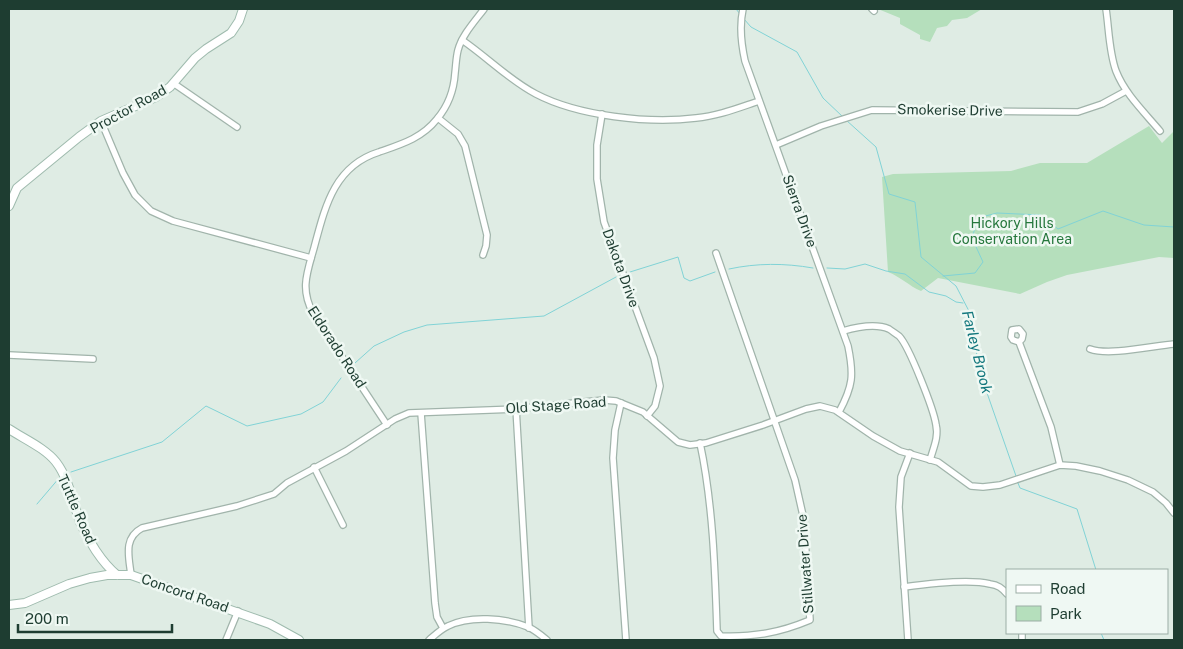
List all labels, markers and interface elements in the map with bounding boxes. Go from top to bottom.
street label: Proctor Road [87,81,169,137]
street label: Smokerise Drive [897,101,1003,119]
street label: Sierra Drive [779,172,821,250]
park label: Hickory Hills Conservation Area [952,215,1072,247]
street label: Dakota Drive [599,226,643,310]
street label: Eldorado Road [305,303,369,391]
water label: Farley Brook [959,309,996,396]
street label: Old Stage Road [505,393,607,417]
street label: Tuttle Road [55,472,99,546]
street label: Stillwater Drive [794,514,816,614]
legend [1006,569,1168,634]
street label: Concord Road [139,571,231,615]
text: Road [1050,580,1086,597]
scale bar [18,602,171,634]
text: Park [1050,605,1082,622]
text: 200 m [25,610,69,627]

